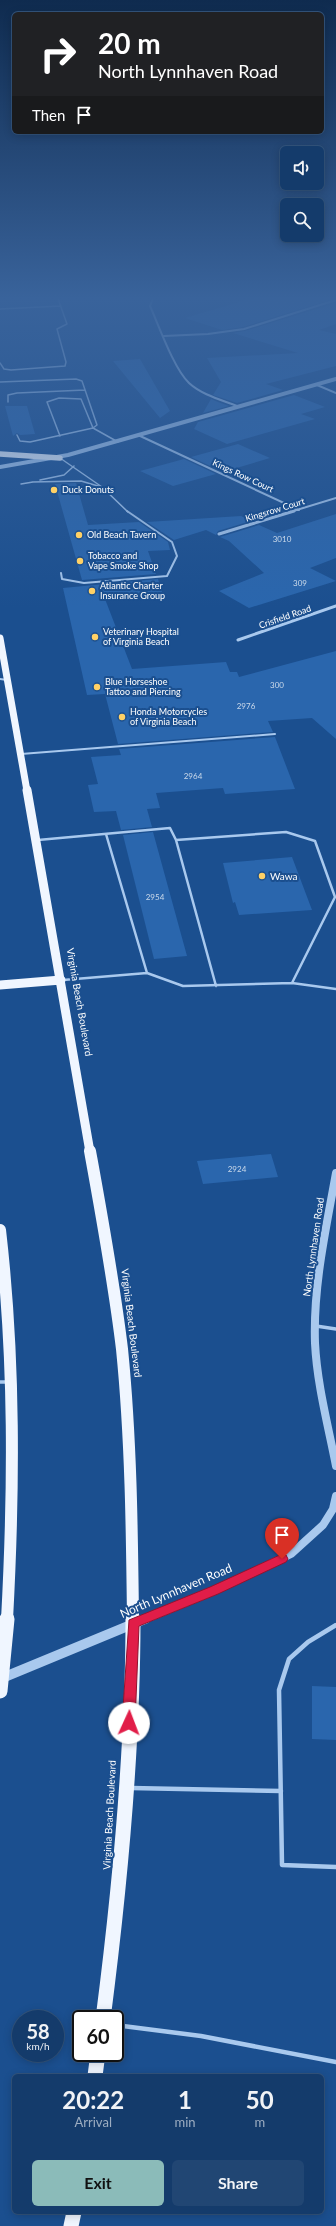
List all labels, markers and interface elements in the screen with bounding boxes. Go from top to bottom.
text: 20 m [98,26,161,60]
icon: right [32,28,84,80]
text: North Lynnhaven Road [98,60,278,82]
icon: arrive [73,104,95,126]
text: Then [32,106,65,124]
map controls [280,146,324,242]
button: sound [280,146,324,190]
button: search [280,198,324,242]
street label: Kings Row Court [211,457,276,495]
place label: Duck Donuts [62,484,114,495]
marker: Duck Donuts [49,485,59,495]
street label: Kingsrow Court [244,495,307,524]
place label: Old Beach Tavern [87,529,156,540]
marker: Old Beach Tavern [74,530,84,540]
house number: 3010 [273,534,292,544]
place label: Tobacco and Vape Smoke Shop [88,550,159,571]
marker: Tobacco and Vape Smoke Shop [75,556,85,566]
house number: 309 [293,578,307,588]
place label: Atlantic Charter Insurance Group [100,580,165,601]
marker: Atlantic Charter Insurance Group [87,586,97,596]
street label: Crisfield Road [257,602,312,631]
place label: Veterinary Hospital of Virginia Beach [103,626,179,647]
marker: Veterinary Hospital of Virginia Beach [90,632,100,642]
place label: Blue Horseshoe Tattoo and Piercing [105,676,181,697]
house number: 300 [270,680,284,690]
marker: Blue Horseshoe Tattoo and Piercing [92,682,102,692]
house number: 2976 [237,701,256,711]
place label: Honda Motorcycles of Virginia Beach [130,706,207,727]
marker: Honda Motorcycles of Virginia Beach [117,712,127,722]
house number: 2964 [184,771,203,781]
place label: Wawa [270,870,298,882]
marker: Wawa [257,871,267,881]
house number: 2954 [146,892,165,902]
street label: Virginia Beach Boulevard [65,947,95,1057]
house number: 2924 [228,1164,247,1174]
street label: North Lynnhaven Road [300,1197,326,1297]
street label: Virginia Beach Boulevard [119,1268,145,1378]
pin [265,1518,299,1559]
icon: arrive [271,1524,293,1546]
street label: North Lynnhaven Road [118,1560,234,1621]
position arrow [108,1702,150,1744]
street label: Virginia Beach Boulevard [100,1760,118,1870]
speed limit sign: 60 [72,2010,124,2062]
text: 58 [26,2019,50,2043]
text: km/h [26,2040,50,2052]
text: 20:22 [62,2085,124,2114]
text: 1 [178,2085,192,2114]
text: 50 [246,2085,274,2114]
text: Arrival [75,2114,112,2130]
text: min [174,2114,196,2130]
text: m [254,2114,265,2130]
button: Exit [32,2160,164,2206]
button: Share [172,2160,304,2206]

